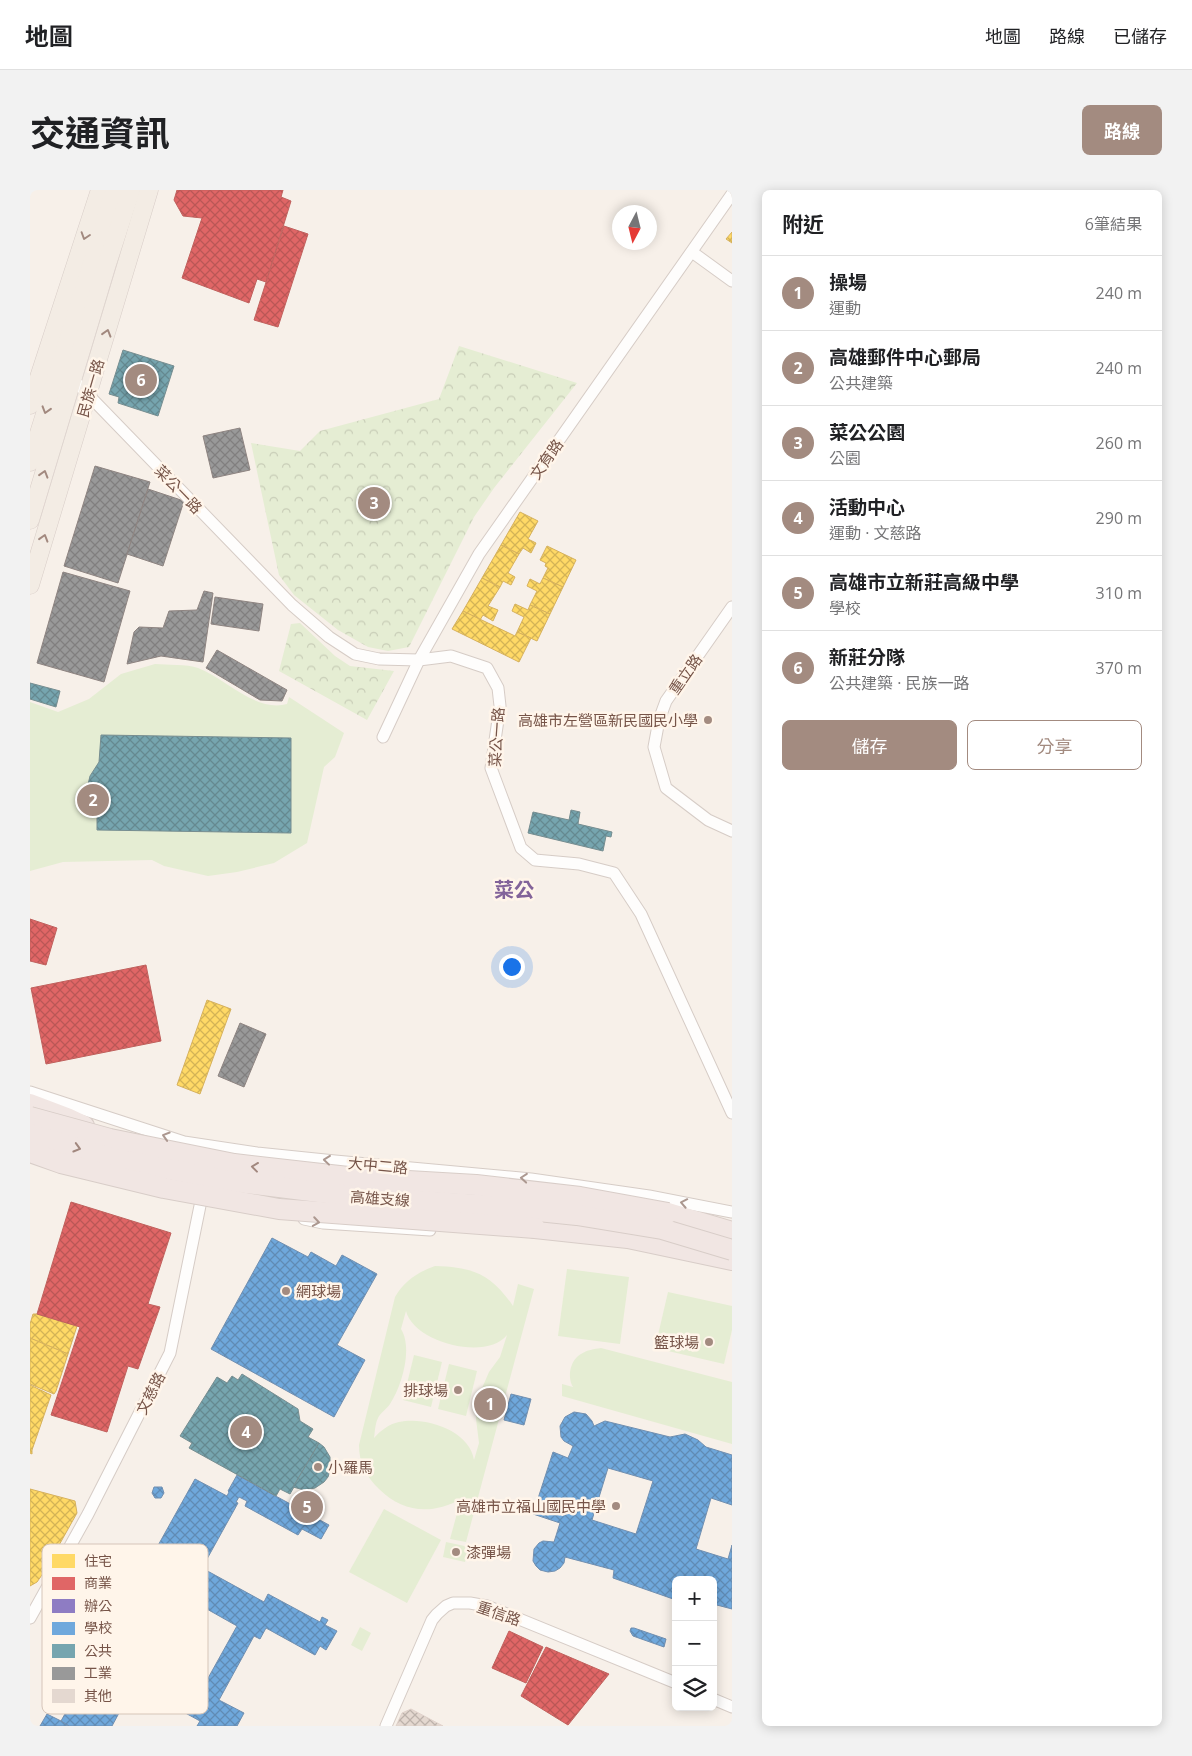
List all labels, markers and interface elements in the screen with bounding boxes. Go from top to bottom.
text: 地圖 [25,19,73,52]
text: 地圖 [985,24,1021,48]
text: 路線 [1049,24,1085,48]
text: 已儲存 [1113,24,1167,48]
button: 路線 [1082,105,1162,155]
text: 交通資訊 [30,109,170,156]
north arrow [612,205,657,250]
text: 附近 [782,210,824,238]
text: 6筆結果 [1085,213,1142,235]
one-way arrow [80,232,90,240]
text: 操場 [829,269,867,295]
text: 1 [793,282,803,304]
text: 240 m [1096,282,1142,304]
text: 運動 [829,297,861,319]
one-way arrow [101,329,111,337]
text: 高雄郵件中心郵局 [829,344,981,370]
street label: 民族一路 [72,356,108,420]
text: 2 [793,357,803,379]
text: 240 m [1096,357,1142,379]
pin: 6 [125,361,157,399]
text: 公共建築 [829,372,893,394]
one-way arrow [42,406,52,414]
text: 菜公公園 [829,419,905,445]
text: 3 [793,432,803,454]
text: 260 m [1096,432,1142,454]
street label: 文育路 [525,435,567,483]
text: 公園 [829,447,861,469]
street label: 菜公一路 [151,460,207,518]
one-way arrow [39,470,49,478]
pin: 3 [358,484,390,522]
text: 活動中心 [829,494,905,520]
text: 4 [793,507,803,529]
text: 290 m [1096,507,1142,529]
text: 運動 · 文慈路 [829,522,922,544]
one-way arrow [39,535,49,543]
text: 高雄市立新莊高級中學 [829,569,1019,595]
text: 5 [793,582,803,604]
text: 310 m [1096,582,1142,604]
text: 學校 [829,597,861,619]
text: 新莊分隊 [829,644,905,670]
street label: 重立路 [664,650,706,698]
text: 6 [793,657,803,679]
text: 370 m [1096,657,1142,679]
text: 公共建築 · 民族一路 [829,672,970,694]
street label: 菜公一路 [484,706,508,768]
place label: 高雄市左營區新民國民小學 [518,710,698,730]
marker: 高雄市左營區新民國民小學 [702,714,714,726]
button: 儲存 [782,720,957,770]
button: 分享 [967,720,1142,770]
pin: 2 [77,781,109,819]
district label: 菜公 [494,876,534,903]
your location [499,954,525,980]
one-way arrow [163,1132,171,1142]
one-way arrow [72,1142,81,1153]
street label: 大中二路 [347,1152,409,1178]
one-way arrow [323,1155,331,1166]
one-way arrow [251,1162,259,1173]
one-way arrow [519,1173,527,1184]
street label: 高雄支線 [349,1186,411,1210]
one-way arrow [680,1198,688,1208]
one-way arrow [312,1216,321,1226]
place label: 網球場 [296,1281,341,1301]
marker: 網球場 [280,1285,292,1297]
place label: 籃球場 [654,1332,699,1352]
marker: 籃球場 [703,1336,715,1348]
street label: 文慈路 [131,1368,169,1418]
place label: 排球場 [403,1380,448,1400]
marker: 排球場 [452,1384,464,1396]
pin: 1 [474,1385,506,1423]
pin: 4 [230,1413,262,1451]
place label: 小羅馬 [328,1457,373,1477]
marker: 小羅馬 [312,1461,324,1473]
pin: 5 [291,1488,323,1526]
place label: 高雄市立福山國民中學 [456,1496,606,1516]
marker: 高雄市立福山國民中學 [610,1500,622,1512]
place label: 漆彈場 [466,1542,511,1562]
legend [42,1544,208,1714]
marker: 漆彈場 [450,1546,462,1558]
text: 住宅 [84,1551,112,1570]
text: 商業 [84,1573,112,1592]
map controls [672,1576,717,1711]
button: + [672,1576,717,1621]
text: 辦公 [84,1596,112,1615]
street label: 重信路 [474,1596,524,1630]
text: 學校 [84,1618,112,1637]
button: − [672,1621,717,1666]
text: 公共 [84,1641,112,1660]
text: 工業 [84,1663,112,1682]
button: layers [672,1666,717,1711]
text: 其他 [84,1686,112,1705]

